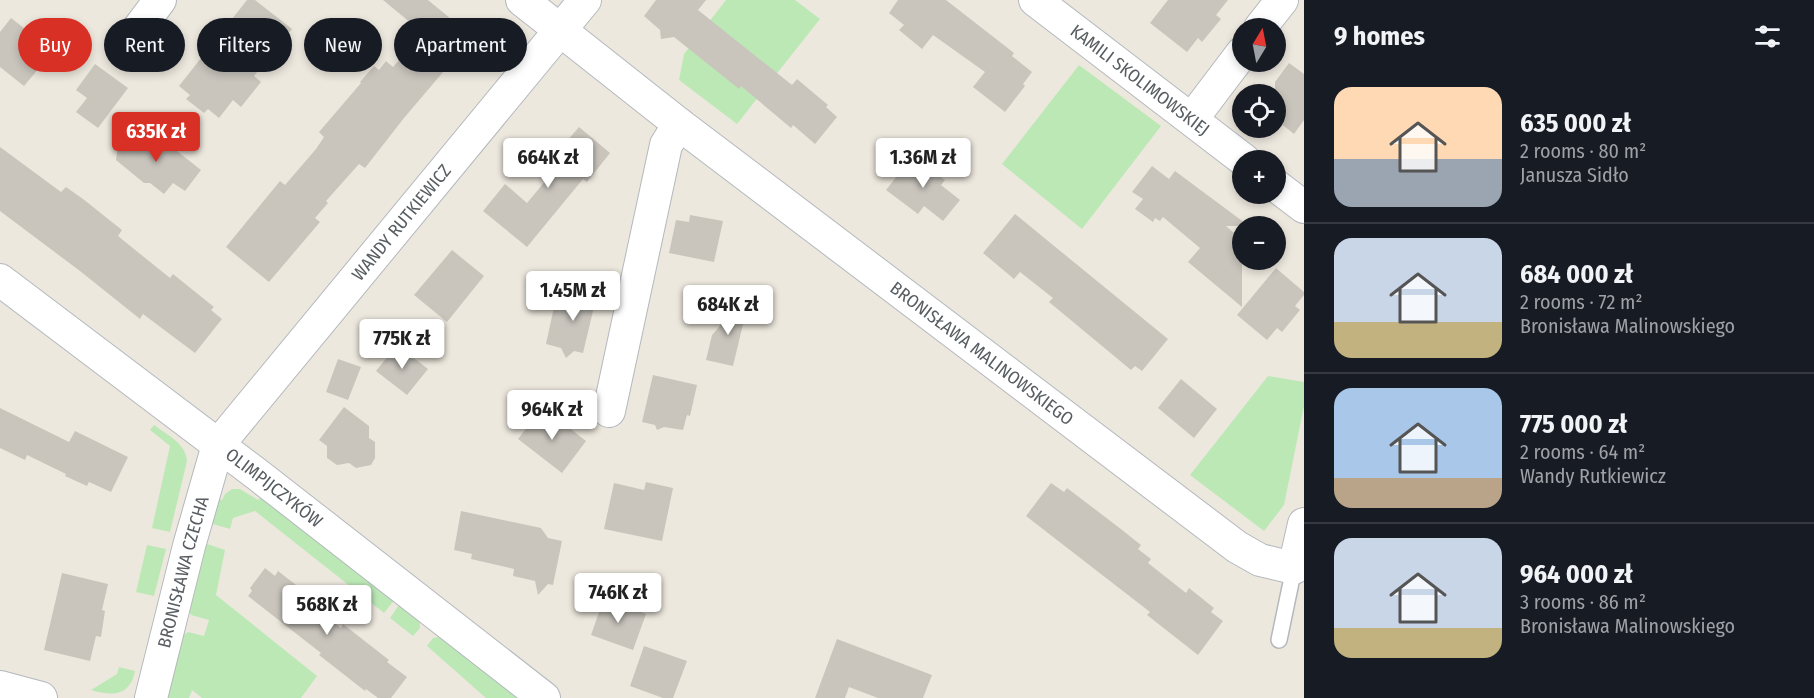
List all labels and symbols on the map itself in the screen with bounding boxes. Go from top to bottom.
north arrow [1232,18,1286,72]
street label: KAMILI SKOLIMOWSKIEJ [1066,20,1214,140]
pin: 635K zł [101,112,211,163]
pin: 664K zł [493,138,603,189]
pin: 1.36M zł [861,138,985,189]
street label: WANDY RUTKIEWICZ [347,160,456,285]
pin: 1.45M zł [511,271,635,322]
street label: BRONISŁAWA MALINOWSKIEGO [886,277,1078,430]
pin: 684K zł [673,285,783,336]
pin: 775K zł [347,319,457,370]
pin: 964K zł [497,390,607,441]
street label: OLIMPIJCZYKÓW [221,444,327,532]
street label: BRONISŁAWA CZECHA [153,493,214,650]
pin: 746K zł [563,573,673,624]
pin: 568K zł [272,585,382,636]

